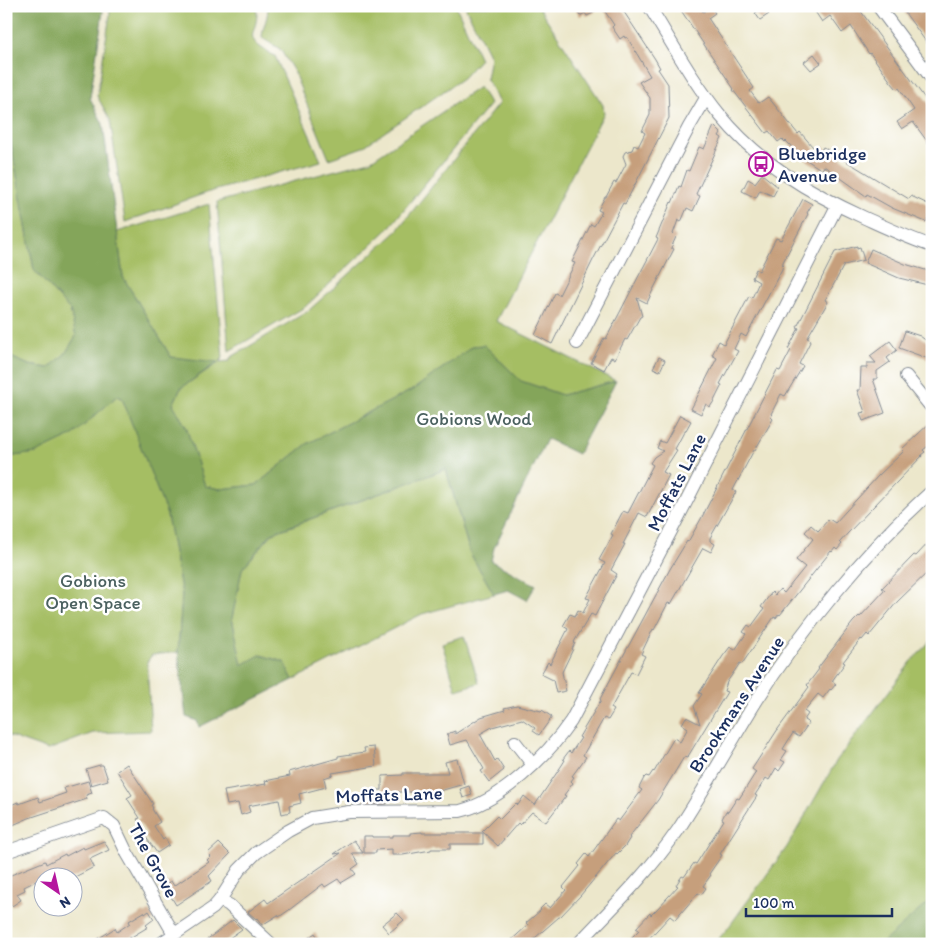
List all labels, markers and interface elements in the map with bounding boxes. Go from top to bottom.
place label: Bluebridge Avenue [778,142,867,187]
bus stop icon: Bluebridge Avenue [748,151,774,177]
park label: Gobions Wood [416,407,532,430]
street label: Moffats Lane [642,429,711,535]
park label: Gobions Open Space [45,569,141,614]
street label: Brookmans Avenue [684,632,789,777]
street label: Moffats Lane [335,781,443,808]
street label: The Grove [124,819,184,902]
north arrow [32,868,82,918]
scale bar [746,885,892,917]
text: N [56,893,74,912]
text: 100 m [753,894,795,912]

